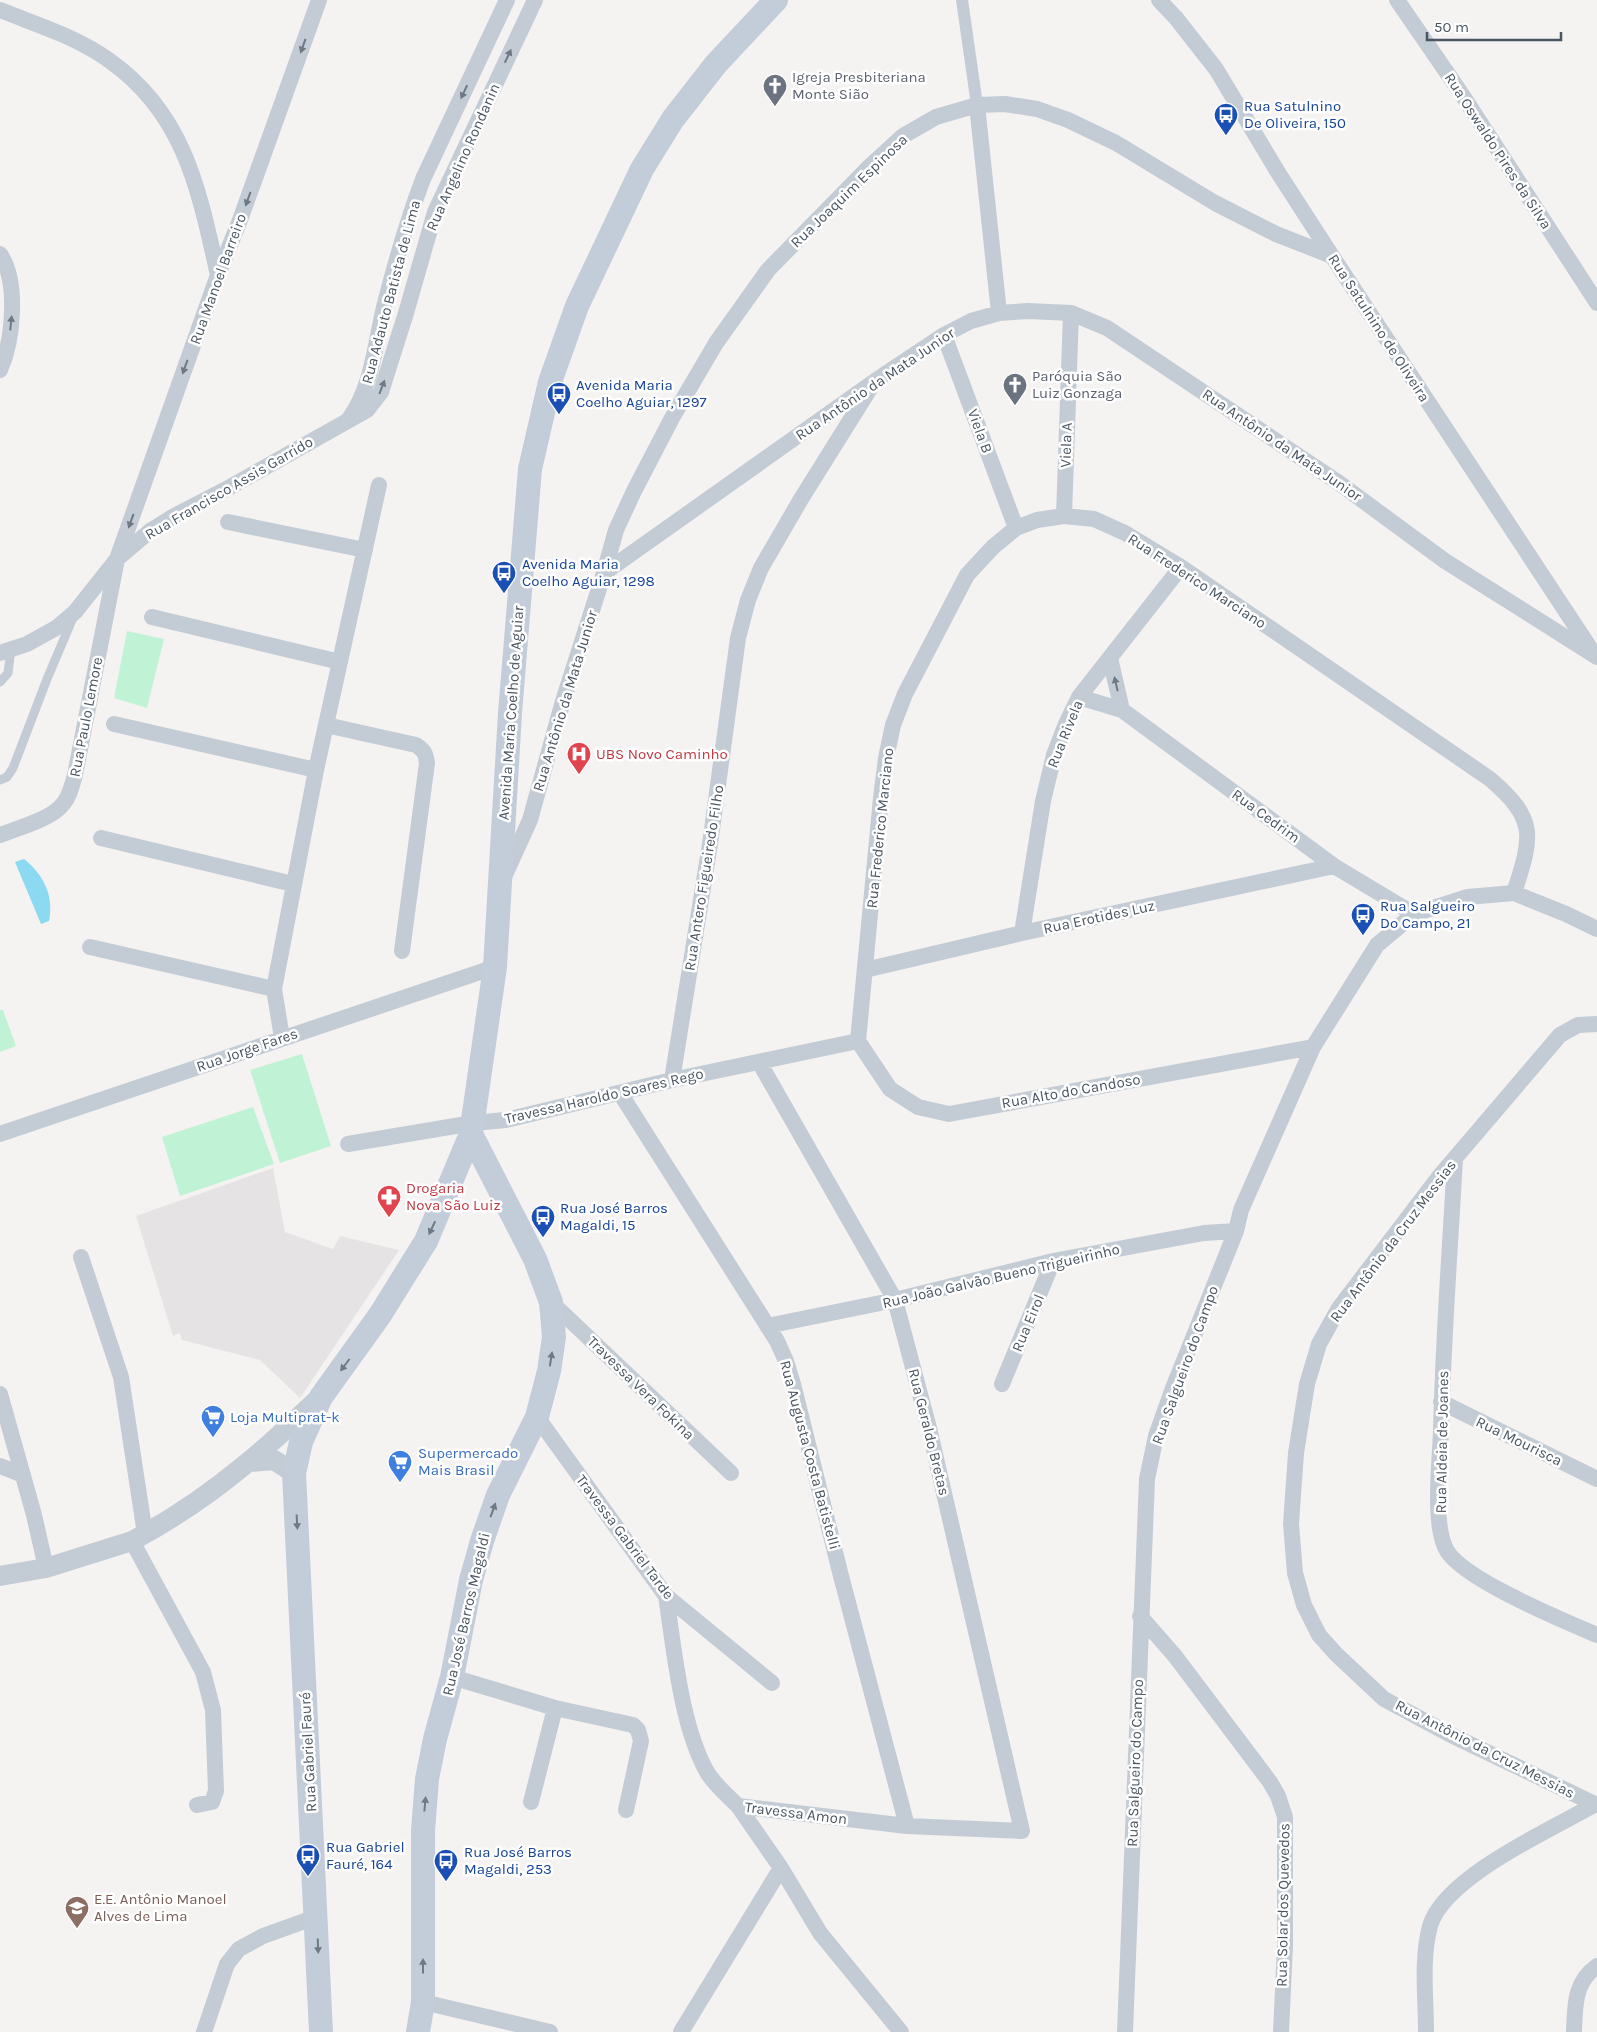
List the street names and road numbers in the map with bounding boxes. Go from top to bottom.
street label: Rua Oswaldo Pires da Silva [1441,69,1555,233]
street label: Rua Angelino Rondanin [422,80,504,234]
street label: Rua Joaquim Espinosa [787,131,911,251]
street label: Rua Adauto Batista de Lima [358,198,424,386]
street label: Rua Manoel Barreiro [186,211,250,347]
street label: Rua Satulnino de Oliveira [1324,251,1434,405]
street label: Rua Antônio da Mata Junior [792,324,959,444]
street label: Rua Antônio da Mata Junior [1199,385,1366,505]
street label: Viela B [964,406,996,456]
street label: Viela A [1056,422,1076,468]
street label: Rua Francisco Assis Garrido [142,432,316,544]
street label: Rua Frederico Marciano [1125,530,1269,632]
street label: Avenida Maria Coelho de Aguiar [495,605,528,821]
street label: Rua Antônio da Mata Junior [529,608,601,794]
street label: Rua Paulo Lemore [66,656,106,778]
street label: Rua Rivela [1043,698,1087,770]
street label: Rua Frederico Marciano [863,747,897,909]
street label: Rua Antero Figueiredo Filho [680,784,728,972]
street label: Rua Cedrim [1228,785,1304,847]
street label: Rua Erotides Luz [1042,896,1156,938]
street label: Rua Jorge Fares [194,1024,300,1076]
street label: Travessa Haroldo Soares Rego [503,1064,705,1128]
street label: Rua Alto do Candoso [1000,1070,1142,1112]
street label: Rua Antônio da Cruz Messias [1326,1156,1460,1326]
street label: Rua João Galvão Bueno Trigueirinho [881,1240,1121,1312]
street label: Rua Salgueiro do Campo [1148,1283,1222,1447]
street label: Rua Eirol [1008,1291,1048,1355]
street label: Travessa Vera Fokina [584,1332,698,1444]
street label: Rua Augusta Costa Batistelli [776,1358,844,1552]
street label: Rua Geraldo Bretas [905,1367,953,1497]
street label: Rua Aldeia de Joanes [1432,1370,1452,1514]
street label: Rua Mourisca [1473,1412,1565,1470]
street label: Travessa Gabriel Tarde [572,1471,678,1603]
street label: Rua José Barros Magaldi [438,1531,494,1697]
street label: Rua Salgueiro do Campo [1123,1679,1147,1847]
street label: Rua Gabriel Fauré [296,1692,320,1812]
street label: Rua Antônio da Cruz Messias [1392,1696,1578,1802]
street label: Travessa Amon [744,1798,848,1828]
street label: Rua Solar dos Quevedos [1273,1823,1293,1987]

